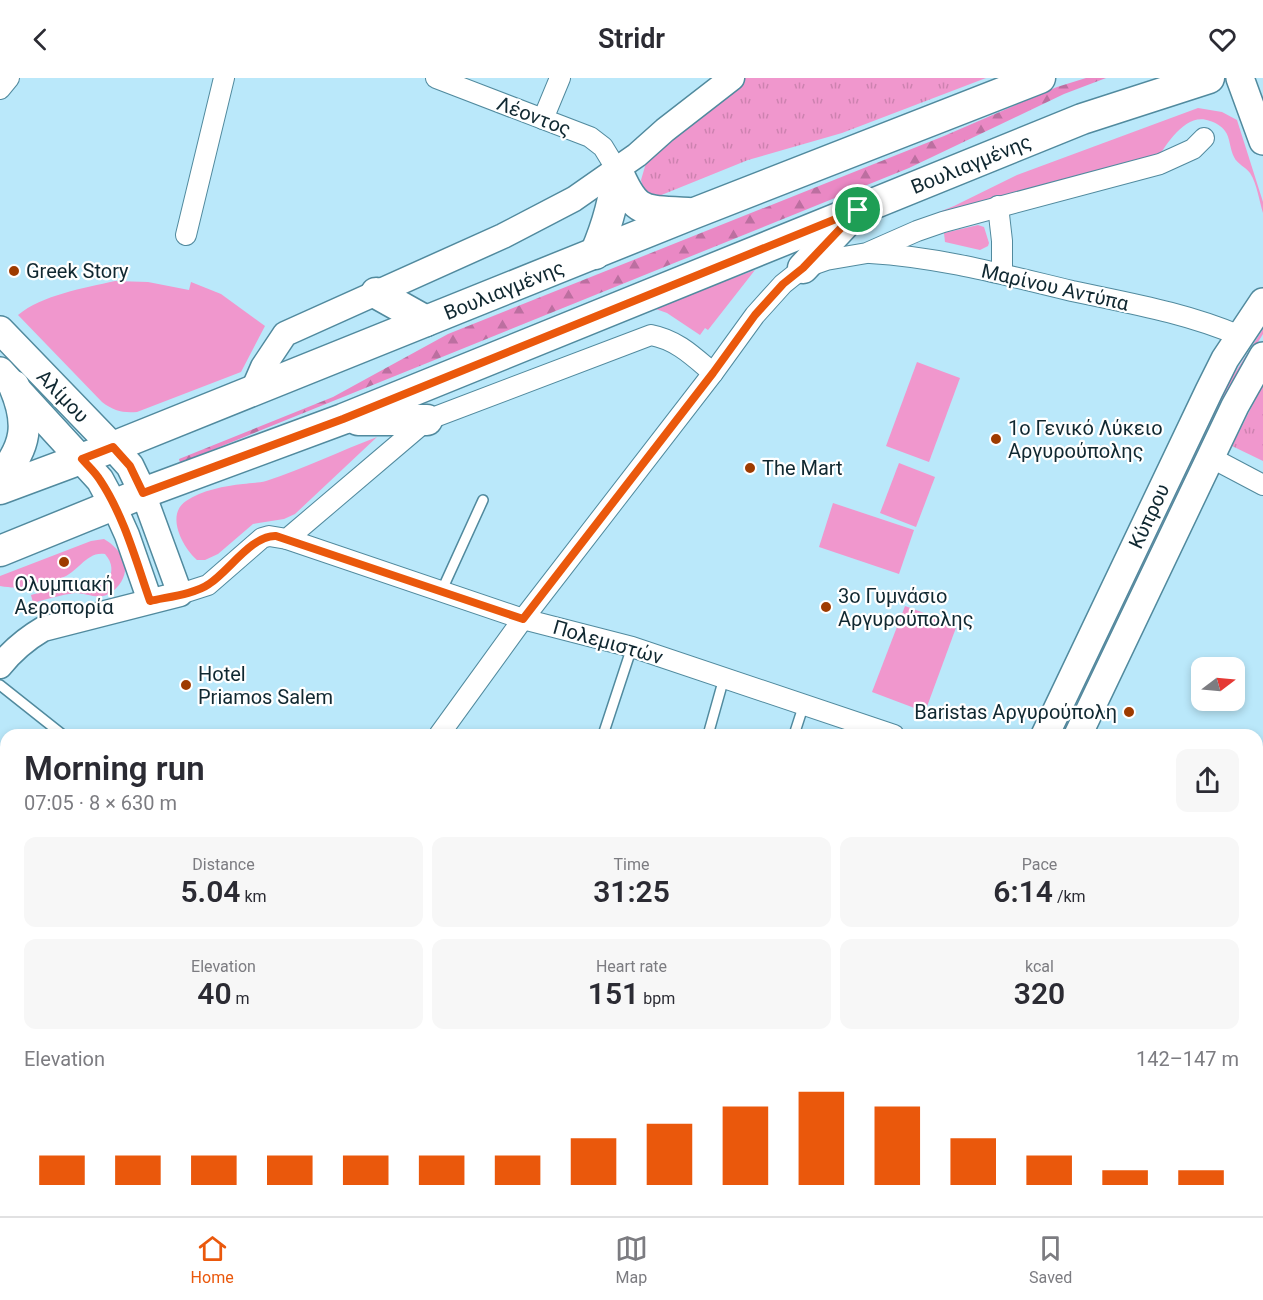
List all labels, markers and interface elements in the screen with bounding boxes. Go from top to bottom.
icon: back [24,23,57,56]
text: Stridr [598,23,665,55]
icon: heart [1206,23,1239,56]
street label: Λέοντος [494,91,574,141]
street label: Βουλιαγμένης [907,129,1035,199]
pin [832,184,883,235]
icon: arrive [841,193,874,226]
street label: Βουλιαγμένης [440,255,568,325]
street label: Μαρίνου Αντύπα [979,258,1132,316]
place label: Greek Story [26,259,129,283]
marker: Greek Story [7,264,21,278]
street label: Αλίμου [32,364,94,428]
place label: 1ο Γενικό Λύκειο Αργυρούπολης [1008,416,1163,463]
marker: 1ο Γενικό Λύκειο Αργυρούπολης [989,432,1003,446]
place label: The Mart [762,456,843,480]
marker: The Mart [743,461,757,475]
street label: Κύπρου [1124,480,1174,552]
marker: Ολυμπιακή Αεροπορία [57,555,71,569]
place label: Ολυμπιακή Αεροπορία [14,572,114,619]
place label: 3ο Γυμνάσιο Αργυρούπολης [838,584,973,631]
marker: 3ο Γυμνάσιο Αργυρούπολης [819,600,833,614]
street label: Πολεμιστών [550,615,666,669]
north arrow [1191,657,1245,711]
map controls [1191,657,1245,711]
place label: Hotel Priamos Salem [198,662,333,709]
marker: Hotel Priamos Salem [179,678,193,692]
place label: Baristas Αργυρούπολη [914,700,1117,724]
marker: Baristas Αργυρούπολη [1122,705,1136,719]
text: Morning run [24,749,205,788]
button: share [1176,749,1239,812]
text: 07:05 · 8 × 630 m [24,791,177,815]
text: Distance [192,855,255,874]
text: Time [614,855,649,874]
text: Pace [1022,855,1057,874]
text: 5.04 [180,874,240,909]
text: 31:25 [593,874,670,909]
text: 6:14 [993,874,1053,909]
text: km [240,887,267,906]
text: /km [1053,887,1086,906]
text: Elevation [191,957,256,976]
text: Heart rate [596,957,667,976]
text: kcal [1025,957,1054,976]
text: 40 [197,976,232,1011]
text: 151 [588,976,639,1011]
text: 320 [1014,976,1065,1011]
text: m [232,989,250,1008]
text: bpm [639,989,675,1008]
text: Elevation [24,1047,105,1071]
text: 142–147 m [1136,1047,1239,1071]
tab: Home [191,1232,234,1287]
tab: Map [615,1232,648,1287]
tab: Saved [1029,1232,1072,1287]

